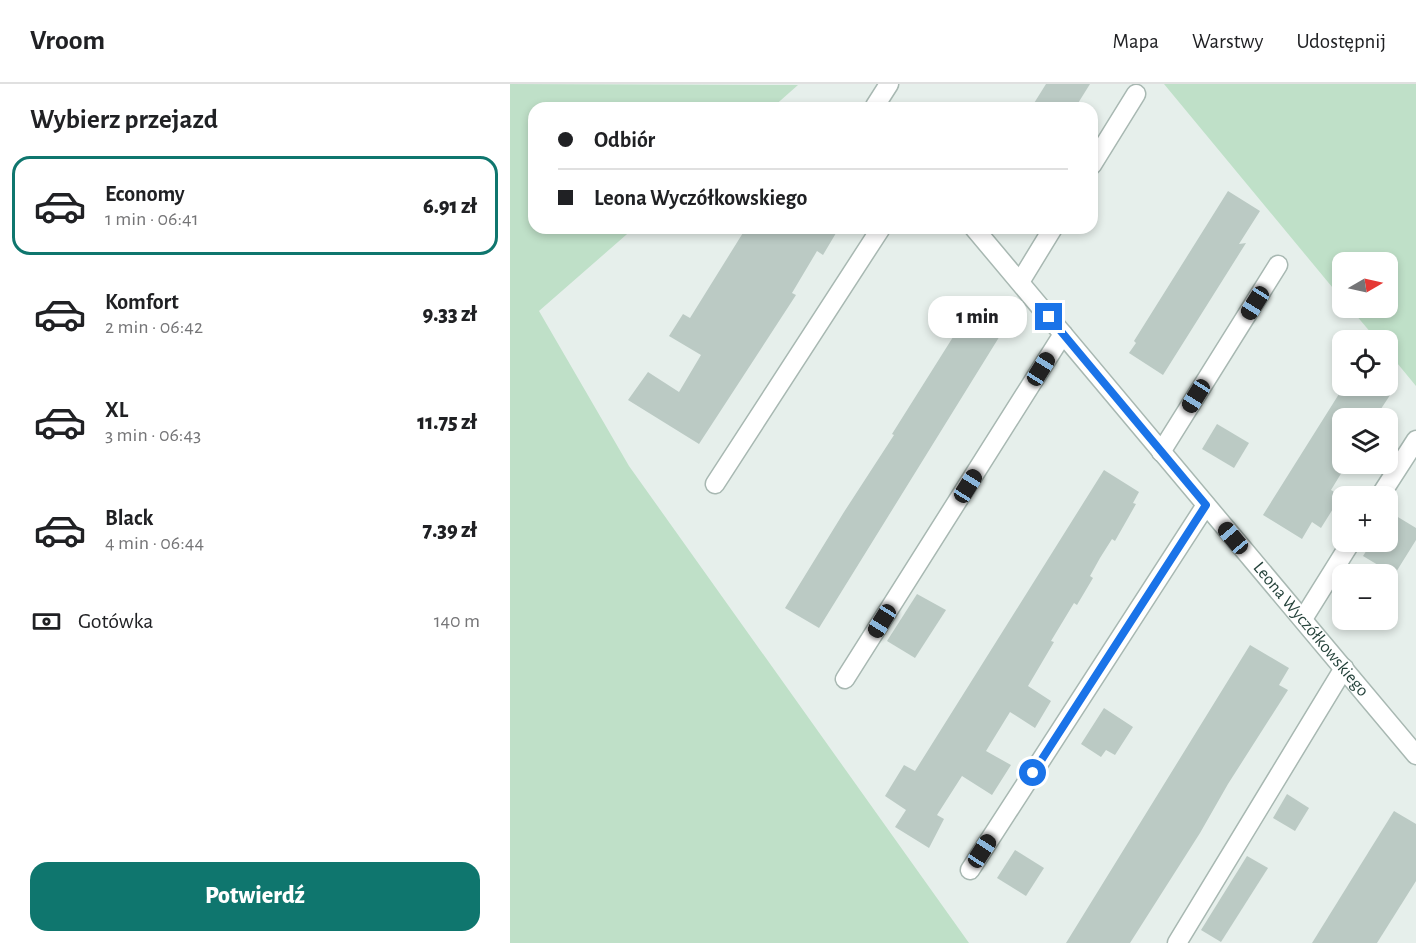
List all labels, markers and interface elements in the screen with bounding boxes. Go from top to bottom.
text: Vroom [30,27,105,55]
text: Mapa [1113,31,1159,52]
text: Warstwy [1192,31,1263,52]
text: Udostępnij [1296,31,1386,52]
text: Wybierz przejazd [30,106,218,133]
text: Odbiór [594,129,655,151]
icon: car [33,179,87,233]
text: Economy [105,183,185,205]
text: Leona Wyczółkowskiego [594,187,807,209]
text: 6.91 zł [423,195,477,217]
text: 1 min · 06:41 [105,209,199,229]
north arrow [1332,252,1398,318]
map controls [1332,252,1398,630]
car [1238,283,1272,323]
icon: car [33,287,87,341]
text: Komfort [105,291,179,313]
callout: 1 min [929,296,1028,338]
text: 9.33 zł [423,303,477,325]
route end [1035,303,1062,330]
text: 1 min [956,307,999,327]
text: 2 min · 06:42 [105,317,203,337]
button: locate [1332,330,1398,396]
car [1024,349,1058,389]
car [1179,376,1213,416]
icon: car [33,395,87,449]
text: XL [105,399,128,421]
button: layers [1332,408,1398,474]
text: 11.75 zł [417,411,477,433]
text: 3 min · 06:43 [105,425,201,445]
car [951,466,985,506]
button: + [1332,486,1398,552]
icon: car [33,503,87,557]
text: Black [105,507,153,529]
car [1215,518,1251,558]
text: 7.39 zł [423,519,477,541]
text: 4 min · 06:44 [105,533,204,553]
street label: Leona Wyczółkowskiego [1249,559,1372,700]
button: − [1332,564,1398,630]
car [865,601,899,641]
icon: cash [30,605,63,638]
text: Gotówka [78,610,153,632]
text: 140 m [434,611,480,631]
route start [1019,759,1046,786]
car [965,831,999,871]
button: Potwierdź [30,862,480,931]

